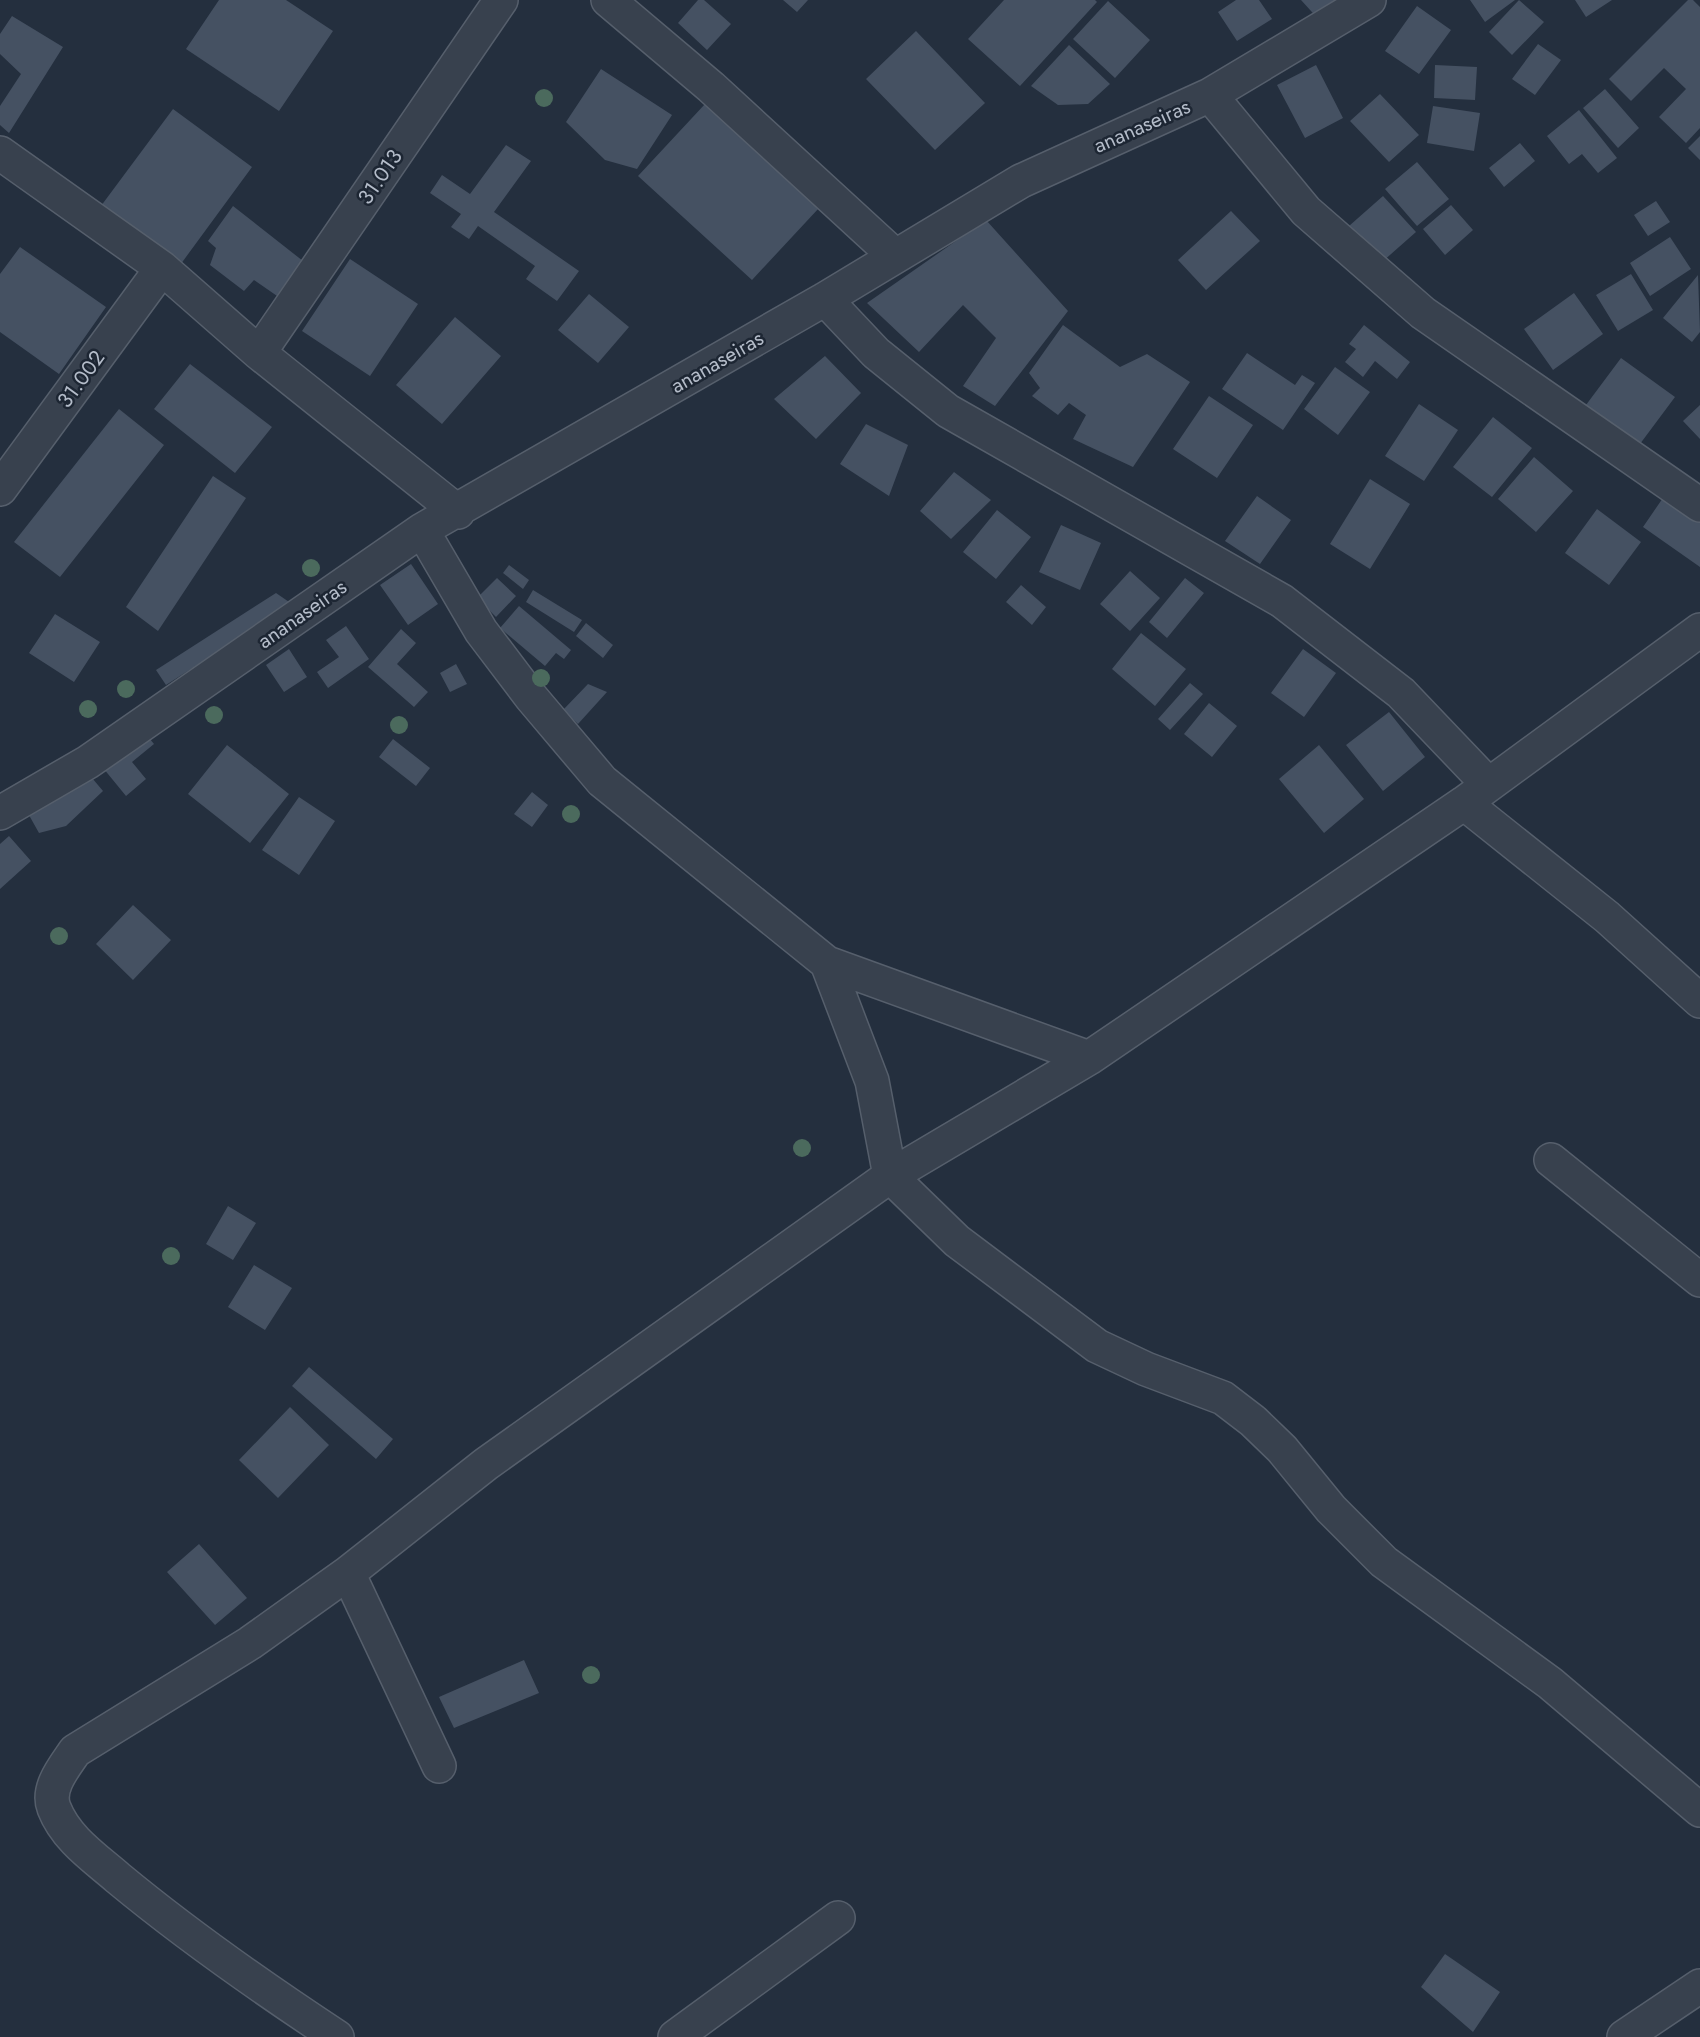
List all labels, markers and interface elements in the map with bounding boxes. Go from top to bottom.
street label: ananaseiras [1089,91,1195,161]
street label: 31.013 [351,143,409,211]
street label: ananaseiras [665,323,769,401]
street label: 31.002 [50,344,112,414]
street label: ananaseiras [251,572,353,656]

